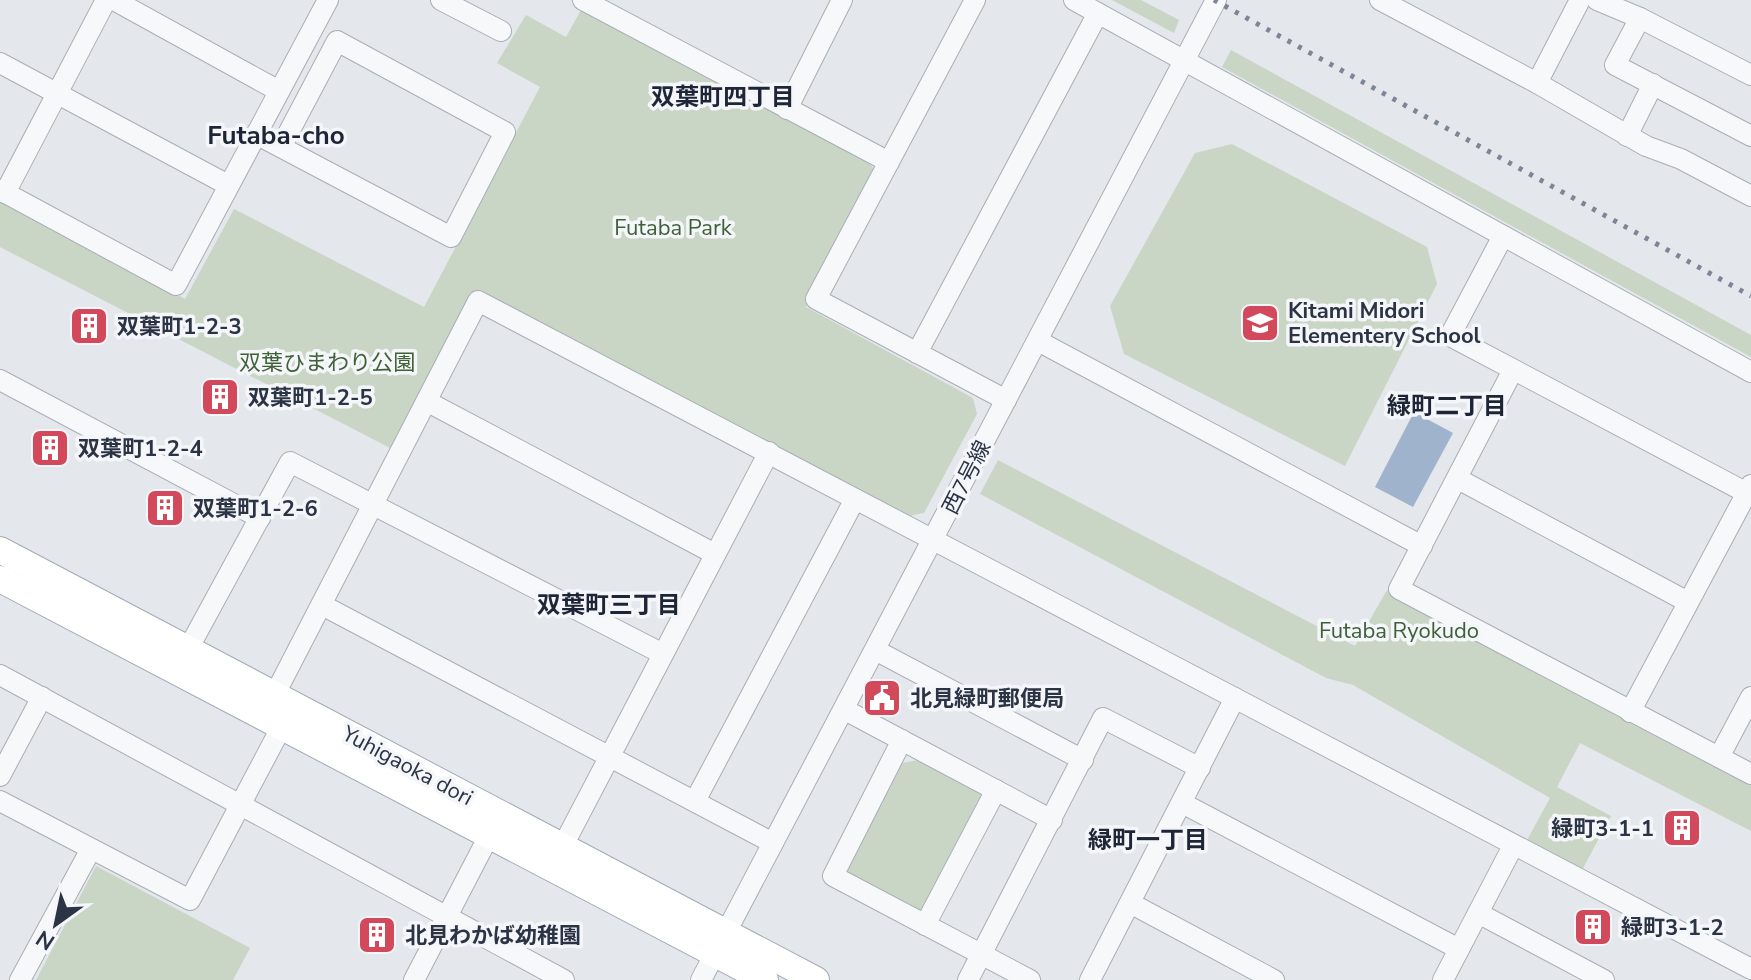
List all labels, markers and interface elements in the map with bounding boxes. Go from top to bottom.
district label: 双葉町四丁目 [651,81,795,113]
district label: Futaba-cho [207,118,345,153]
park label: Futaba Park [614,213,733,243]
place label: Kitami Midori Elementery School [1288,296,1481,351]
school or university icon: Kitami Midori Elementery School [1239,302,1281,344]
building icon: 双葉町1-2-3 [68,305,110,347]
place label: 双葉町1-2-3 [117,312,242,342]
park label: 双葉ひまわり公園 [239,348,415,378]
building icon: 双葉町1-2-5 [199,376,241,418]
place label: 双葉町1-2-5 [248,383,373,413]
district label: 緑町二丁目 [1387,390,1507,422]
building icon: 双葉町1-2-4 [29,427,71,469]
place label: 双葉町1-2-4 [78,434,203,464]
street label: 西7号線 [936,435,998,520]
building icon: 双葉町1-2-6 [144,487,186,529]
place label: 双葉町1-2-6 [193,494,318,524]
district label: 双葉町三丁目 [537,589,681,621]
park label: Futaba Ryokudo [1319,616,1479,646]
public building icon: 北見緑町郵便局 [861,677,903,719]
place label: 北見緑町郵便局 [910,684,1064,714]
street label: Yuhigaoka dori [336,718,478,813]
building icon: 緑町3-1-1 [1661,807,1703,849]
place label: 緑町3-1-1 [1551,814,1654,844]
district label: 緑町一丁目 [1088,824,1208,856]
north arrow [16,884,96,964]
building icon: 緑町3-1-2 [1572,906,1614,948]
place label: 緑町3-1-2 [1621,913,1724,943]
building icon: 北見わかば幼稚園 [356,914,398,956]
place label: 北見わかば幼稚園 [405,921,581,951]
text: N [31,923,61,957]

